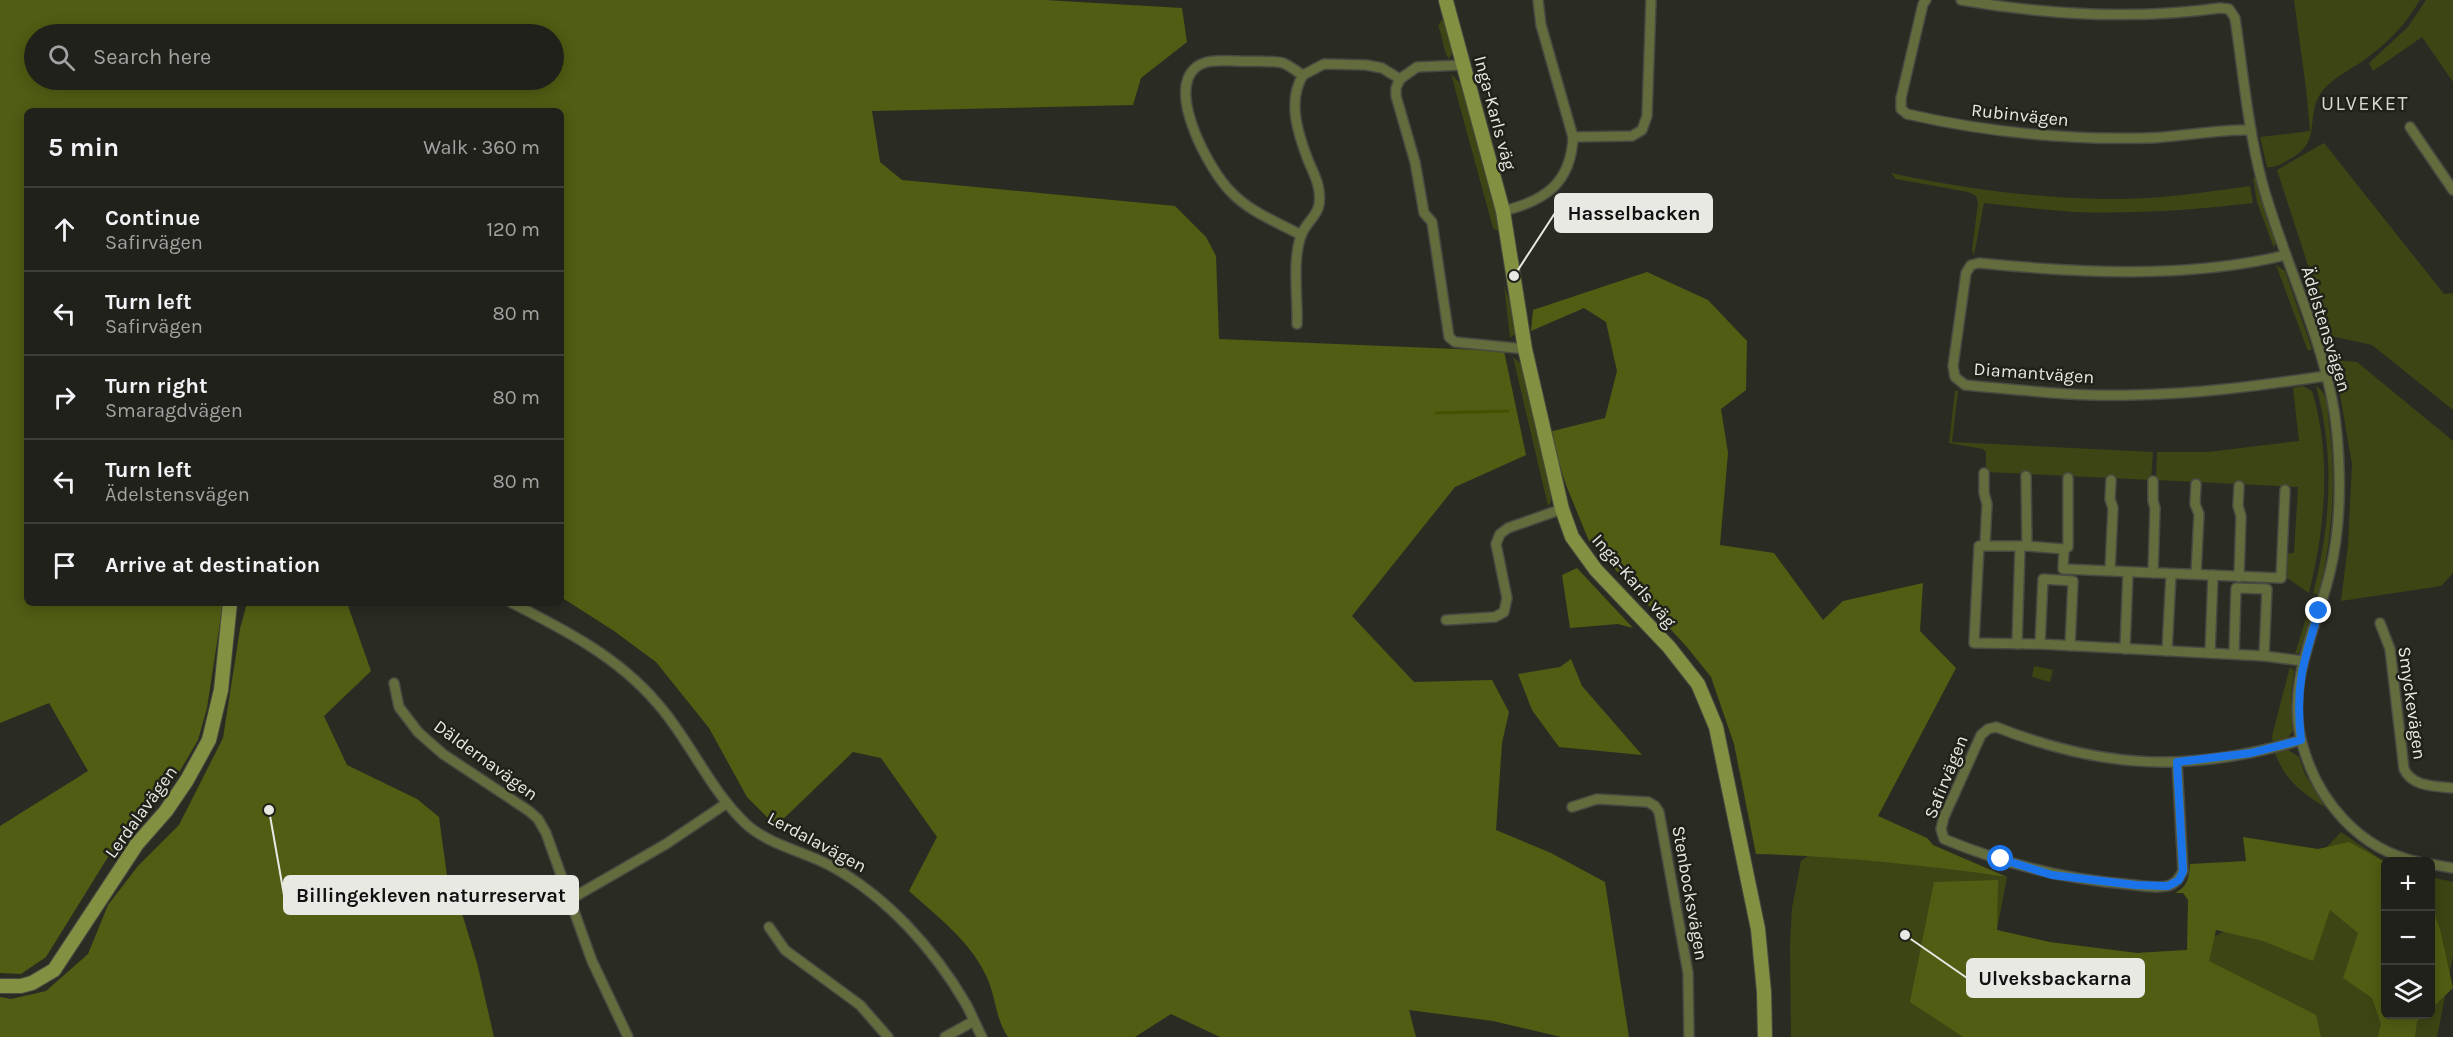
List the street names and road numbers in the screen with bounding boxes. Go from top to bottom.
street label: Inga-Karls väg [1469,53,1521,173]
street label: Rubinvägen [1970,99,2070,131]
street label: Ädelstensvägen [2296,263,2356,395]
street label: Diamantvägen [1973,358,2095,388]
street label: Inga-Karls väg [1587,529,1681,633]
street label: Smyckevägen [2393,645,2431,761]
street label: Däldernavägen [430,715,542,805]
street label: Safirvägen [1919,732,1973,822]
street label: Lerdalavägen [100,761,182,863]
street label: Lerdalavägen [764,807,870,877]
street label: Stenbocksvägen [1667,824,1713,962]

